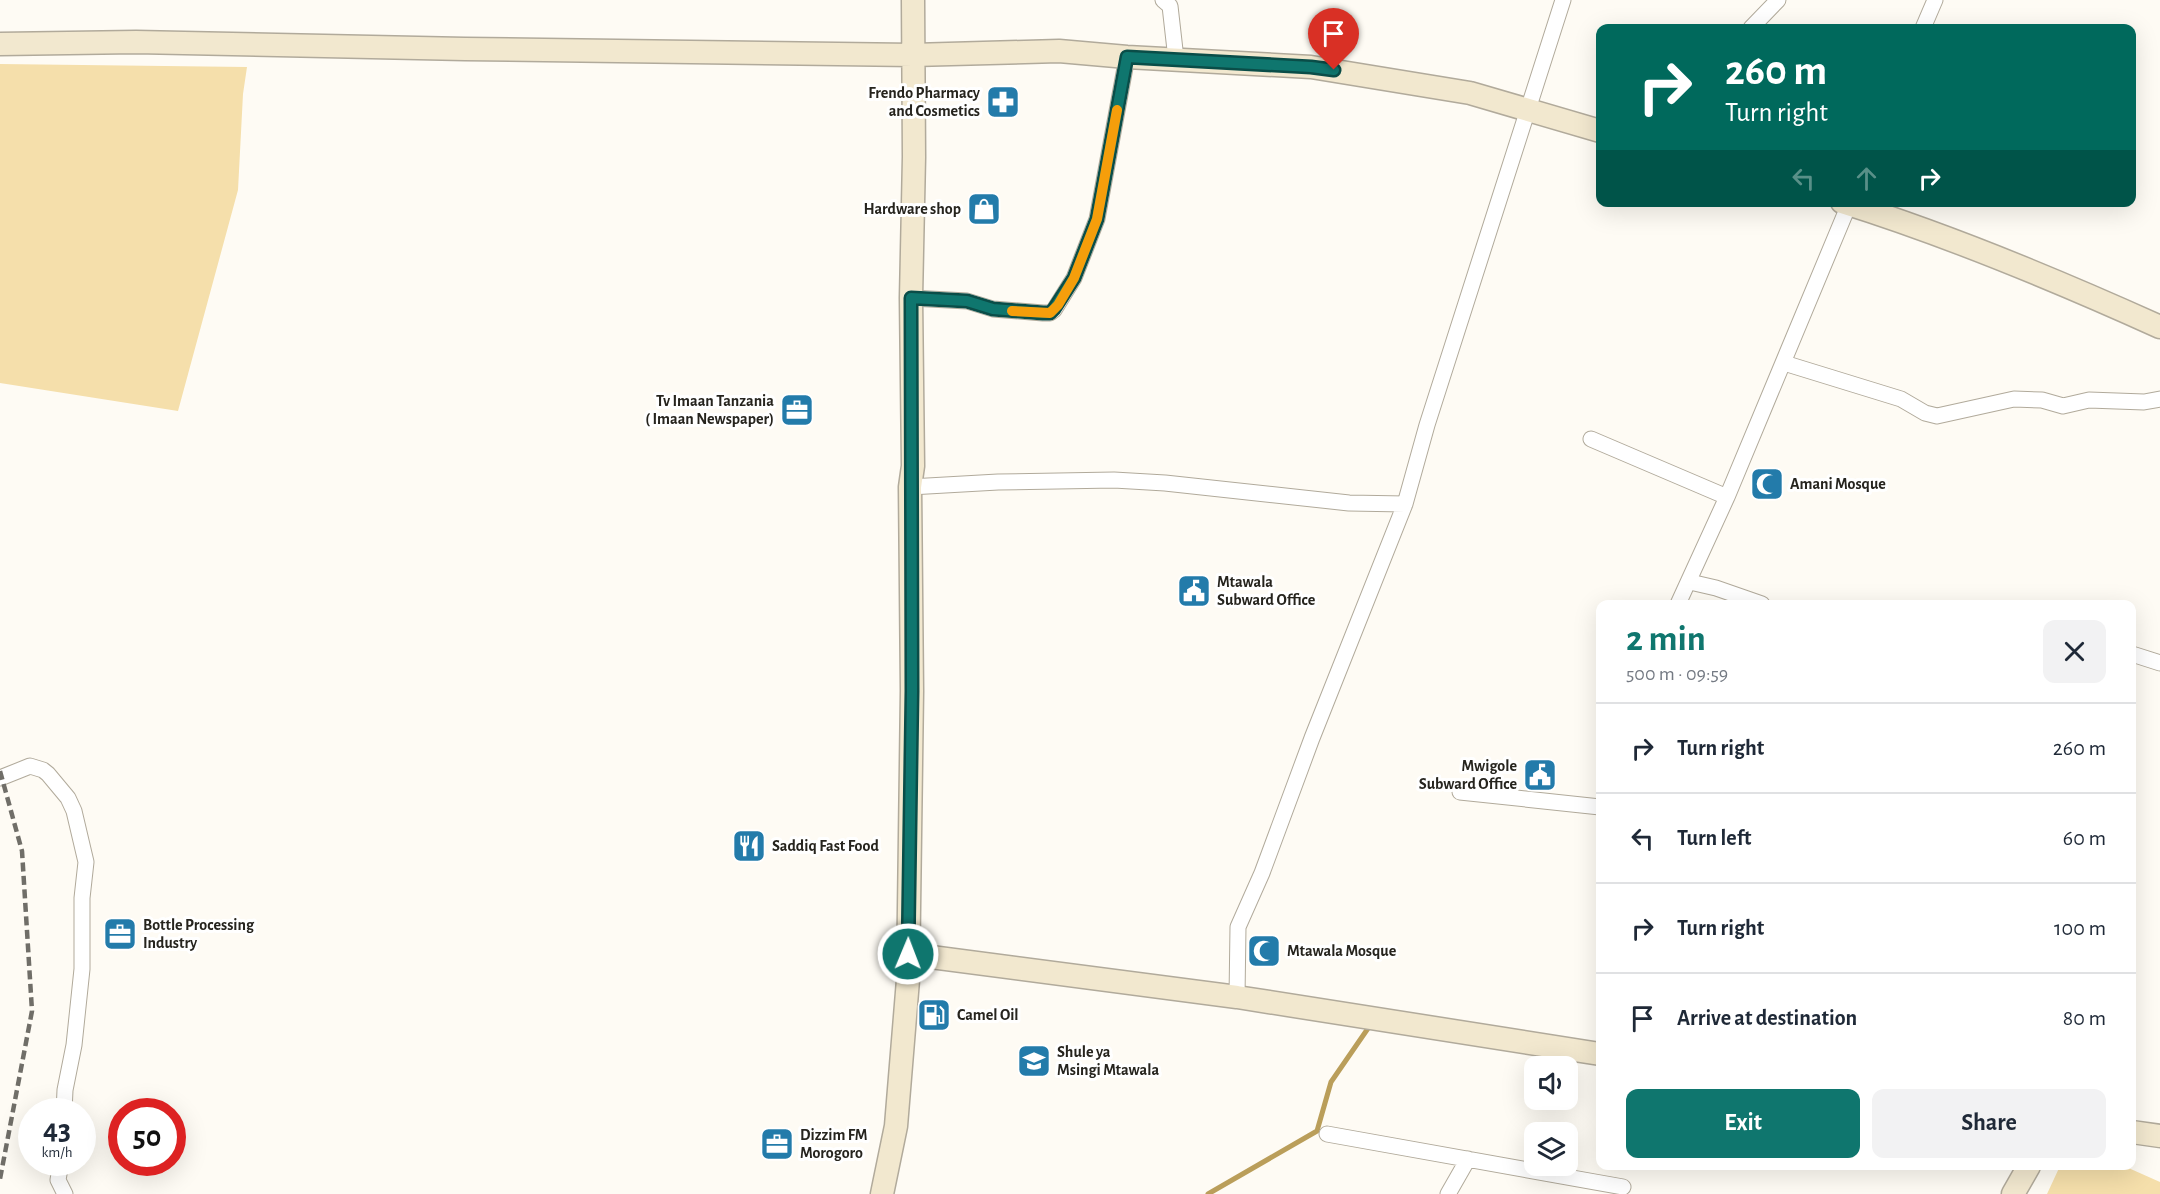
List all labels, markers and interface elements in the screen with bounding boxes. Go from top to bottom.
pin [1308,8,1359,70]
icon: arrive [1317,17,1350,50]
icon: right [1626,48,1704,126]
text: 260 m [1725,50,1827,92]
pharmacy icon: Frendo Pharmacy and Cosmetics [985,84,1021,120]
place label: Frendo Pharmacy and Cosmetics [868,85,981,119]
text: Turn right [1725,99,1828,126]
icon: left [1787,162,1820,195]
icon: ahead [1850,162,1883,195]
icon: right [1913,162,1946,195]
shop icon: Hardware shop [966,191,1002,227]
place label: Hardware shop [864,201,961,217]
office icon: Tv Imaan Tanzania ( Imaan Newspaper) [779,392,815,428]
place label: Tv Imaan Tanzania ( Imaan Newspaper) [645,393,774,427]
mosque icon: Amani Mosque [1749,466,1785,502]
place label: Amani Mosque [1790,476,1886,492]
public building icon: Mtawala Subward Office [1176,573,1212,609]
place label: Mtawala Subward Office [1217,574,1316,608]
button: close [2043,620,2106,683]
text: 2 min [1626,621,1706,657]
text: 500 m · 09:59 [1626,664,1728,684]
icon: right [1626,732,1659,765]
text: Turn right [1677,737,1764,759]
text: 260 m [2053,737,2106,759]
public building icon: Mwigole Subward Office [1522,757,1558,793]
place label: Mwigole Subward Office [1419,758,1517,792]
icon: left [1626,822,1659,855]
text: Turn left [1677,827,1751,849]
text: 60 m [2063,827,2106,849]
restaurant icon: Saddiq Fast Food [731,828,767,864]
place label: Saddiq Fast Food [772,838,879,854]
icon: right [1626,912,1659,945]
office icon: Bottle Processing Industry [102,916,138,952]
place label: Bottle Processing Industry [143,917,255,952]
text: Turn right [1677,917,1764,939]
text: 100 m [2054,917,2106,939]
position arrow [876,922,940,986]
mosque icon: Mtawala Mosque [1246,933,1282,969]
place label: Mtawala Mosque [1287,943,1397,959]
fuel station icon: Camel Oil [916,997,952,1033]
icon: arrive [1626,1002,1659,1035]
place label: Camel Oil [957,1007,1019,1023]
text: Arrive at destination [1677,1007,1857,1029]
text: 80 m [2063,1007,2106,1029]
school or university icon: Shule ya Msingi Mtawala [1016,1043,1052,1079]
place label: Shule ya Msingi Mtawala [1057,1044,1159,1078]
map controls [1524,1056,1578,1176]
button: sound [1524,1056,1578,1110]
button: Exit [1626,1089,1860,1158]
button: Share [1872,1089,2106,1158]
speed limit sign: 50 [108,1098,186,1176]
text: 43 [43,1115,71,1145]
button: layers [1524,1122,1578,1176]
office icon: Dizzim FM Morogoro [759,1126,795,1162]
place label: Dizzim FM Morogoro [800,1127,868,1161]
text: km/h [42,1145,72,1160]

